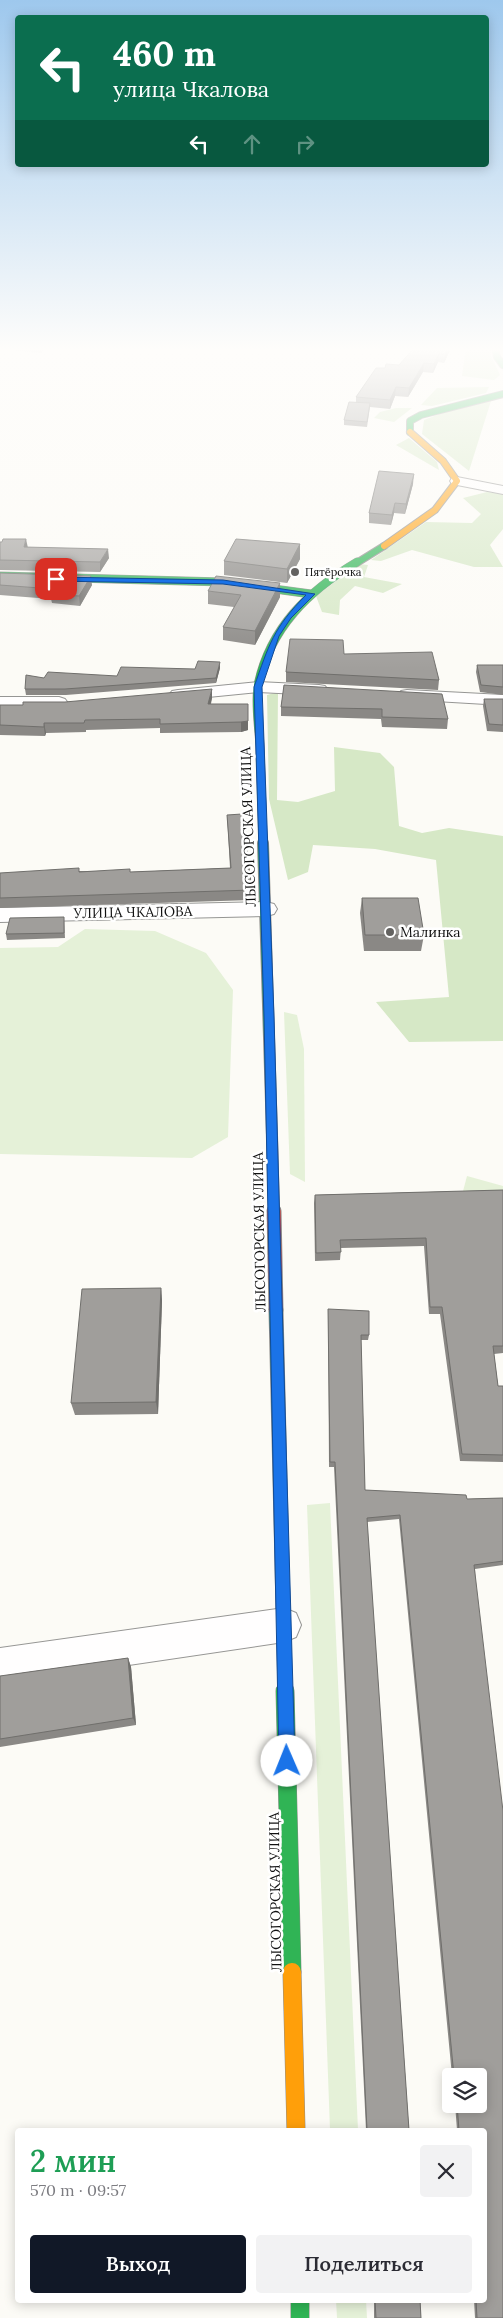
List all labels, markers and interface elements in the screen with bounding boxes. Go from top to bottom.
text: 460 m [113,31,216,76]
icon: left [30,35,95,100]
text: улица Чкалова [113,75,269,103]
icon: left [185,130,213,158]
icon: ahead [238,130,266,158]
icon: right [291,130,319,158]
pin [35,558,77,600]
icon: arrive [42,565,70,593]
place label: Пятёрочка [305,565,362,579]
marker: Пятёрочка [289,566,301,578]
street label: ЛЫСОГОРСКАЯ УЛИЦА [236,746,260,907]
street label: УЛИЦА ЧКАЛОВА [73,902,193,922]
place label: Малинка [400,923,461,941]
marker: Малинка [384,926,396,938]
street label: ЛЫСОГОРСКАЯ УЛИЦА [249,1152,269,1312]
position arrow [260,1734,312,1786]
street label: ЛЫСОГОРСКАЯ УЛИЦА [265,1812,285,1972]
map controls [442,2068,487,2113]
button: layers [442,2068,487,2113]
text: 2 мин [30,2142,116,2180]
button: close [420,2145,472,2197]
text: 570 m · 09:57 [30,2180,126,2200]
button: Выход [30,2235,246,2293]
button: Поделиться [256,2235,472,2293]

